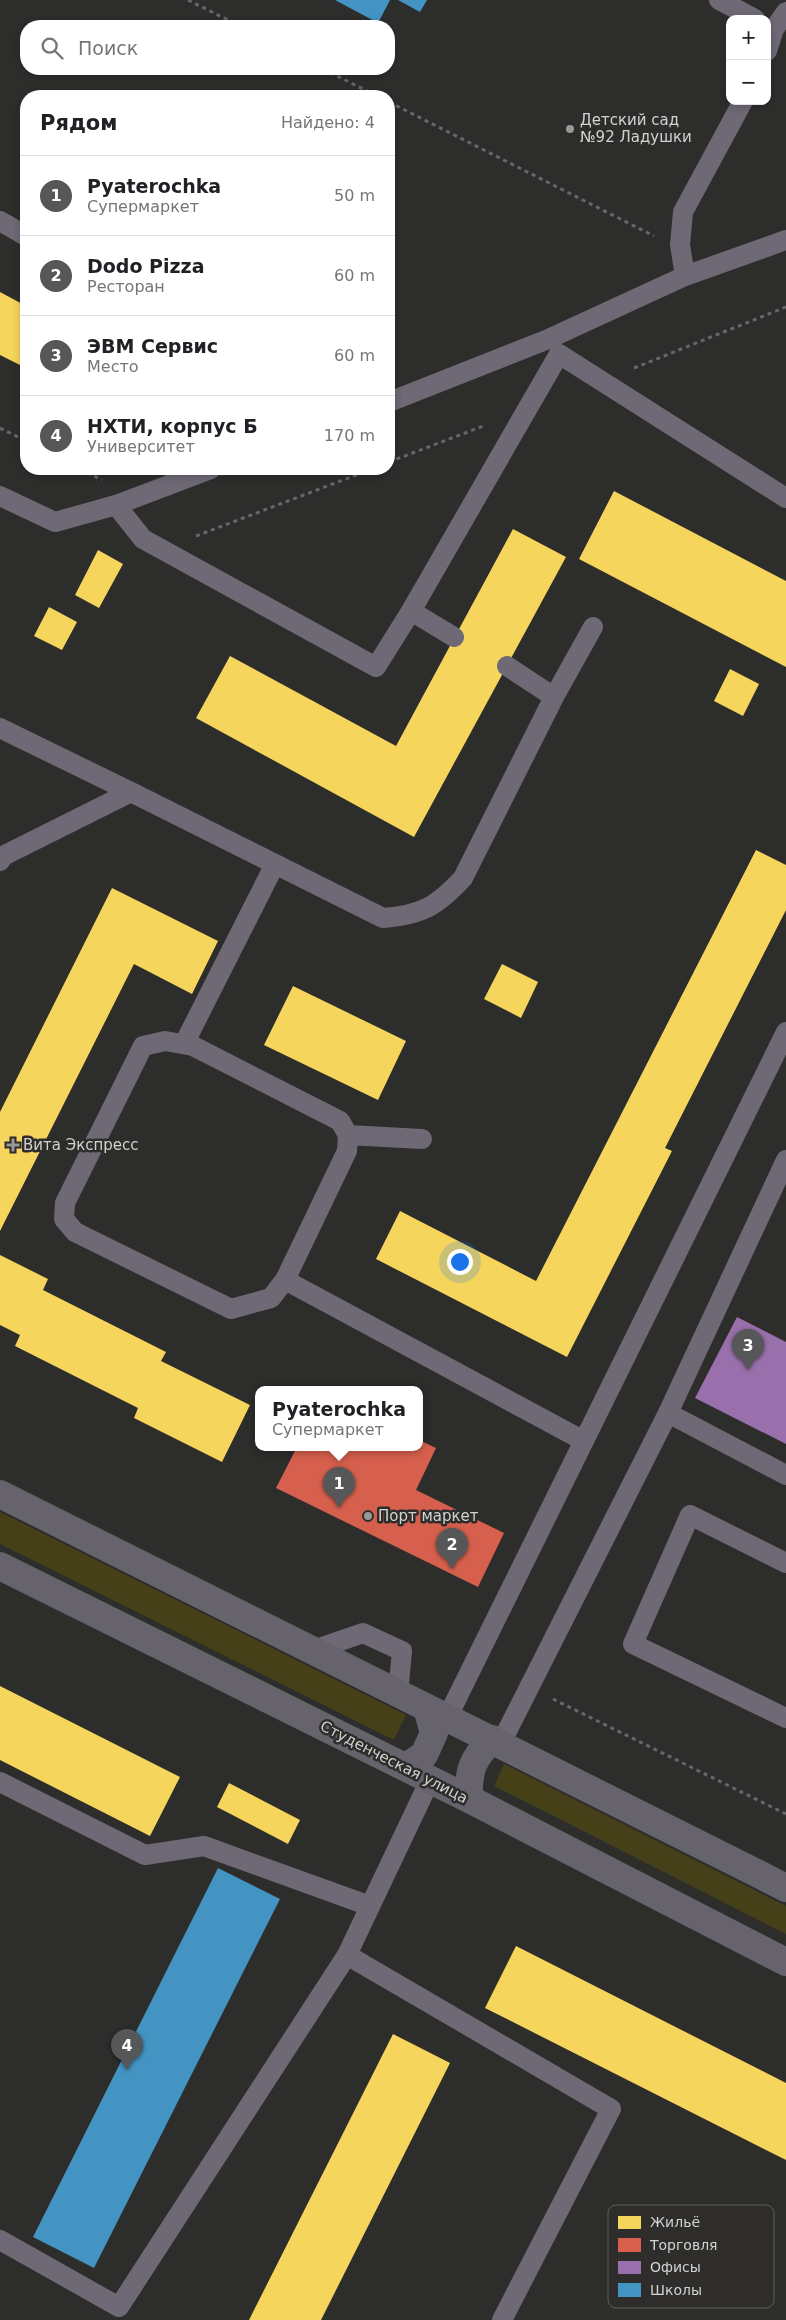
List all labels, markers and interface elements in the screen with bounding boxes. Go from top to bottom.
map controls [726,15,771,105]
button: + [726,15,771,60]
search box [20,20,395,75]
icon: search [38,34,66,62]
text: Поиск [78,37,138,59]
button: − [726,60,771,105]
text: Рядом [40,111,117,135]
place label: Детский сад №92 Ладушки [580,111,692,146]
text: Найдено: 4 [281,113,375,132]
marker: Детский сад №92 Ладушки [564,123,576,135]
text: Pyaterochka [87,175,221,197]
text: 1 [50,186,62,205]
text: 50 m [334,186,375,205]
text: Супермаркет [87,197,199,216]
text: Dodo Pizza [87,255,204,277]
text: 2 [50,266,62,285]
text: 60 m [334,266,375,285]
text: Ресторан [87,277,165,296]
text: ЭВМ Сервис [87,335,218,357]
text: 3 [50,346,62,365]
text: 60 m [334,346,375,365]
text: Место [87,357,139,376]
text: НХТИ, корпус Б [87,415,258,437]
text: 4 [50,426,62,445]
text: 170 m [324,426,375,445]
text: Университет [87,437,195,456]
place label: Вита Экспресс [23,1136,139,1154]
marker: Вита Экспресс [7,1139,19,1151]
your location [447,1249,473,1275]
pin: 3 [732,1329,764,1370]
popup [255,1386,423,1451]
text: Pyaterochka [272,1398,406,1420]
text: Супермаркет [272,1420,384,1439]
pin: 1 [323,1467,355,1508]
place label: Порт маркет [378,1507,479,1525]
marker: Порт маркет [362,1510,374,1522]
pin: 2 [436,1528,468,1569]
street label: Студенческая улица [317,1717,471,1807]
pin: 4 [111,2029,143,2070]
legend [608,2205,774,2308]
text: Жильё [650,2214,700,2230]
text: Торговля [649,2237,718,2253]
text: Офисы [650,2259,701,2275]
text: Школы [650,2282,702,2298]

